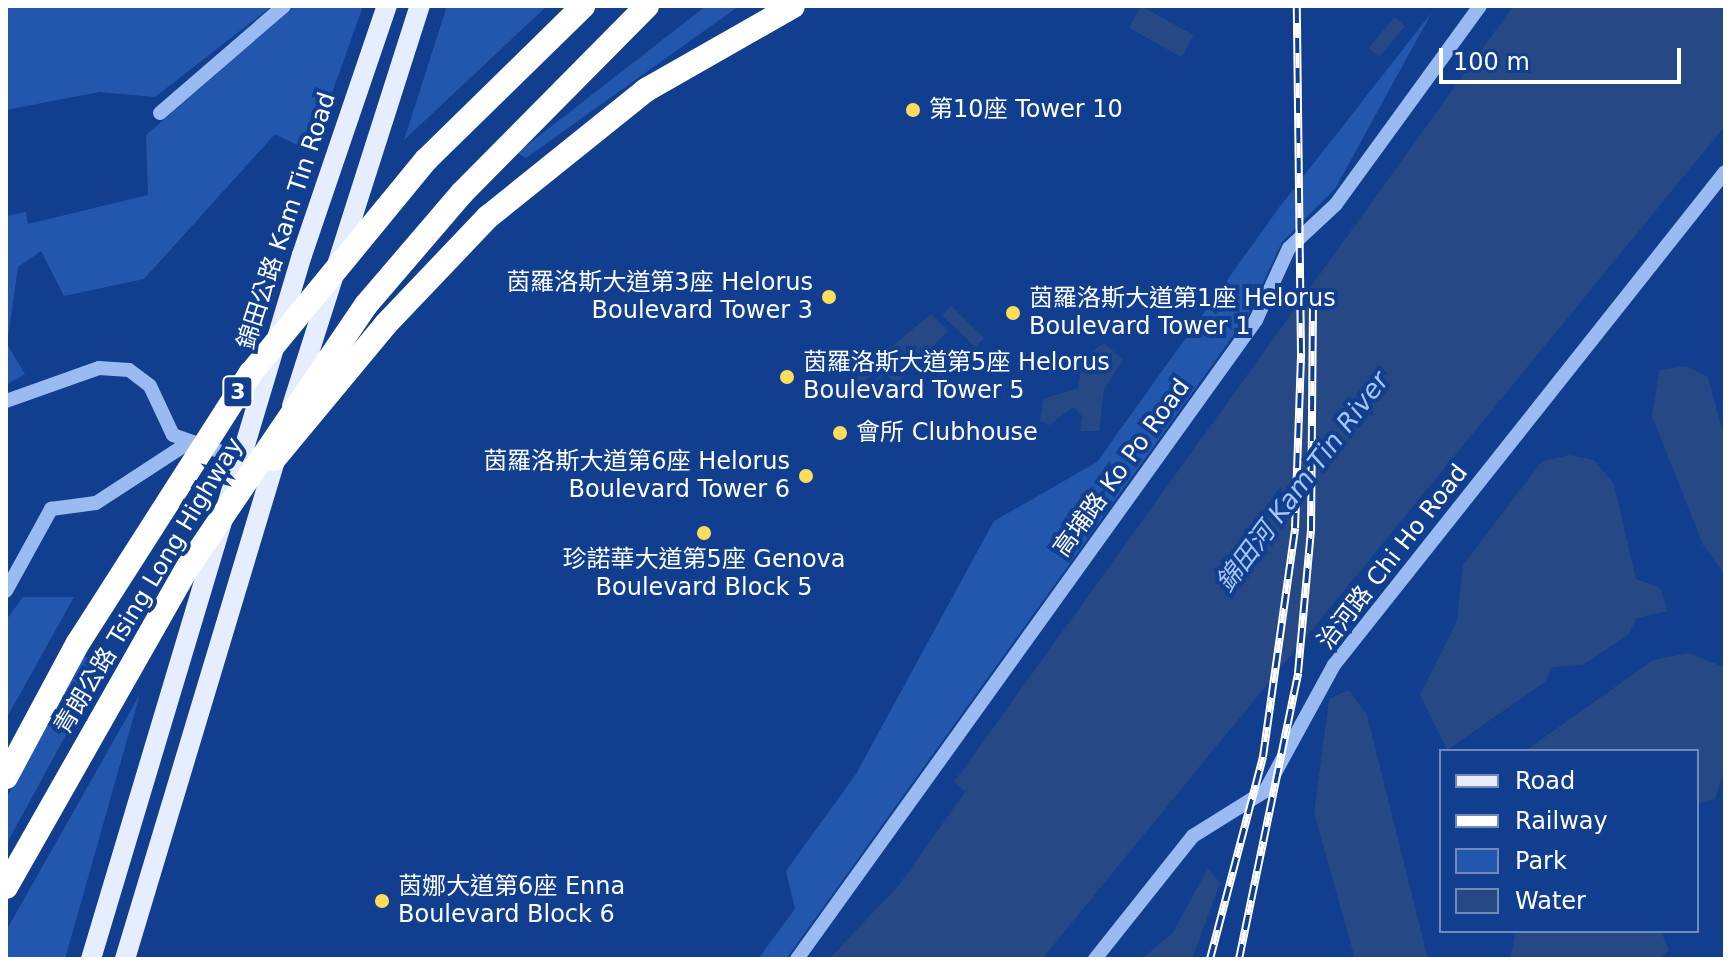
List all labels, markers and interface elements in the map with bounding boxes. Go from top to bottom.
scale bar [1443,32,1685,82]
text: 100 m [1453,48,1530,76]
street label: 錦田公路 Kam Tin Road [232,89,342,353]
place label: 第10座 Tower 10 [929,96,1123,124]
marker: 第10座 Tower 10 [904,101,922,119]
place label: 茵羅洛斯大道第3座 Helorus Boulevard Tower 3 [506,269,813,325]
place label: 茵羅洛斯大道第1座 Helorus Boulevard Tower 1 [1029,285,1336,341]
marker: 茵羅洛斯大道第3座 Helorus Boulevard Tower 3 [820,288,838,306]
marker: 茵羅洛斯大道第1座 Helorus Boulevard Tower 1 [1004,304,1022,322]
place label: 茵羅洛斯大道第5座 Helorus Boulevard Tower 5 [803,349,1110,405]
water label: 錦田河 Kam Tin River [1210,366,1396,598]
marker: 茵羅洛斯大道第5座 Helorus Boulevard Tower 5 [778,368,796,386]
road number: 3 [222,374,254,410]
street label: 高埔路 Ko Po Road [1048,374,1196,562]
place label: 會所 Clubhouse [856,419,1038,447]
marker: 會所 Clubhouse [831,424,849,442]
street label: 青朗公路 Tsing Long Highway [49,432,249,740]
place label: 茵羅洛斯大道第6座 Helorus Boulevard Tower 6 [483,448,790,504]
street label: 治河路 Chi Ho Road [1312,459,1474,655]
marker: 茵羅洛斯大道第6座 Helorus Boulevard Tower 6 [797,467,815,485]
marker: 珍諾華大道第5座 Genova Boulevard Block 5 [695,524,713,542]
place label: 珍諾華大道第5座 Genova Boulevard Block 5 [562,546,846,602]
legend [1439,749,1699,933]
text: Road [1515,767,1575,795]
text: Railway [1515,807,1608,835]
text: Park [1515,847,1567,875]
place label: 茵娜大道第6座 Enna Boulevard Block 6 [398,873,625,929]
text: Water [1515,887,1586,915]
marker: 茵娜大道第6座 Enna Boulevard Block 6 [373,892,391,910]

